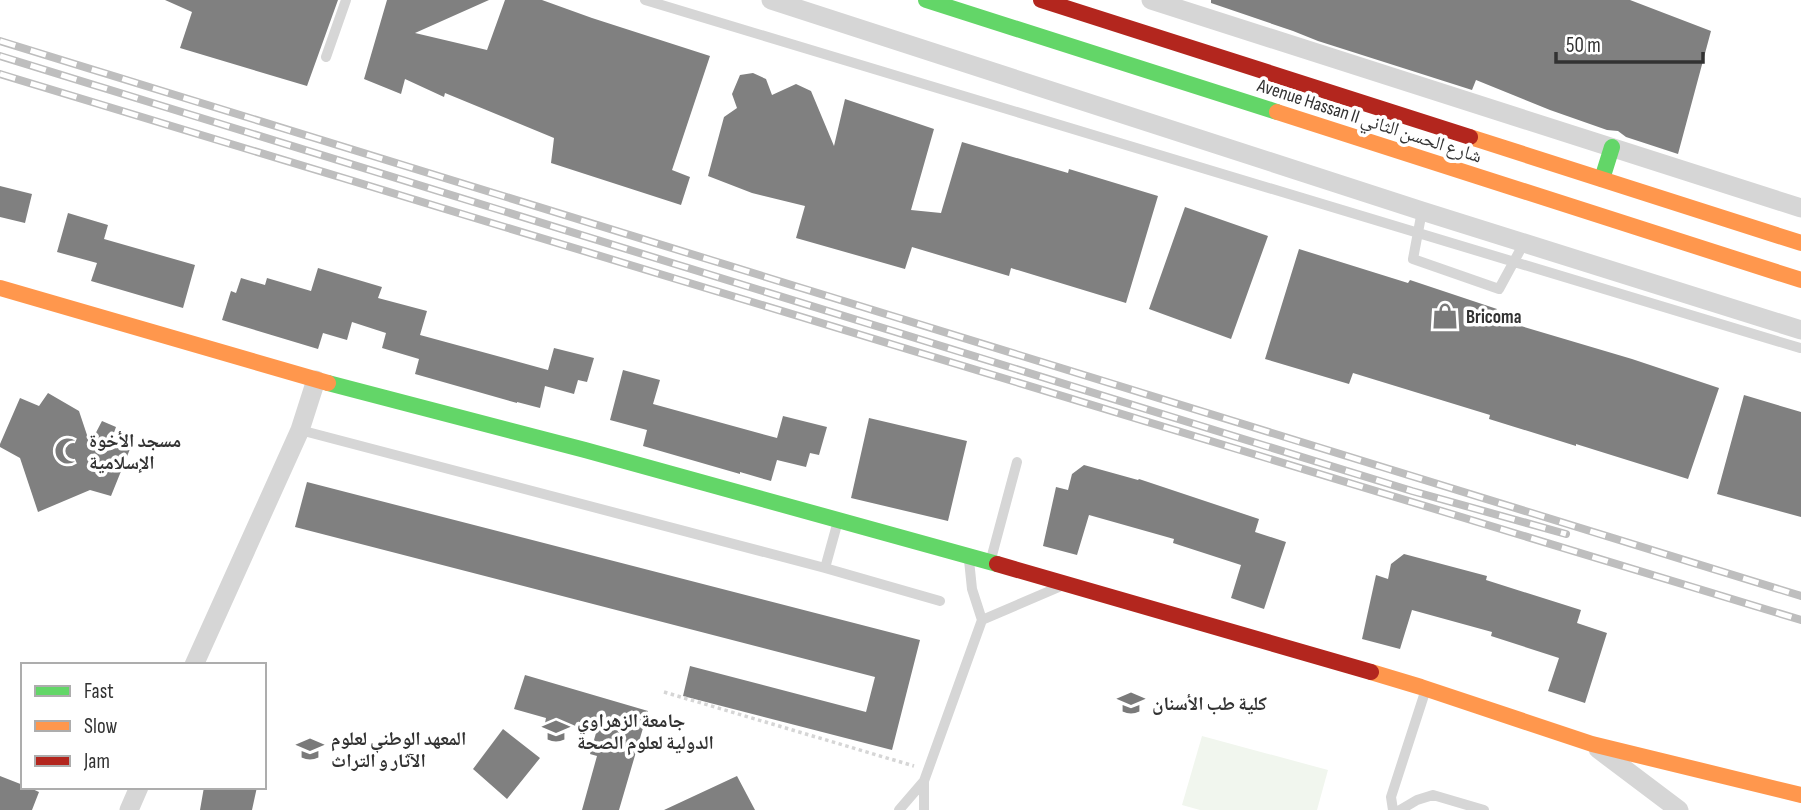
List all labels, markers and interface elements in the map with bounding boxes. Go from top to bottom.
scale bar [1556,21,1703,65]
text: 50 m [1566,33,1601,58]
street label: Avenue Hassan II شارع الحسن الثاني [1253,74,1485,171]
shop icon: Bricoma [1430,301,1460,331]
place label: Bricoma [1466,306,1521,329]
place label: مسجد الأخوة الإسلامية [89,430,181,475]
mosque icon: مسجد الأخوة الإسلامية [53,436,83,466]
legend [21,663,266,789]
text: Fast [84,679,114,704]
school or university icon: كلية طب الأسنان [1116,688,1146,718]
place label: كلية طب الأسنان [1152,693,1268,716]
place label: جامعة الزهراوي الدولية لعلوم الصحة [577,710,714,756]
text: Slow [84,714,118,739]
school or university icon: جامعة الزهراوي الدولية لعلوم الصحة [541,716,571,746]
place label: المعهد الوطني لعلوم الآثار و التراث [331,728,466,773]
school or university icon: المعهد الوطني لعلوم الآثار و التراث [295,734,325,764]
text: Jam [83,749,110,774]

